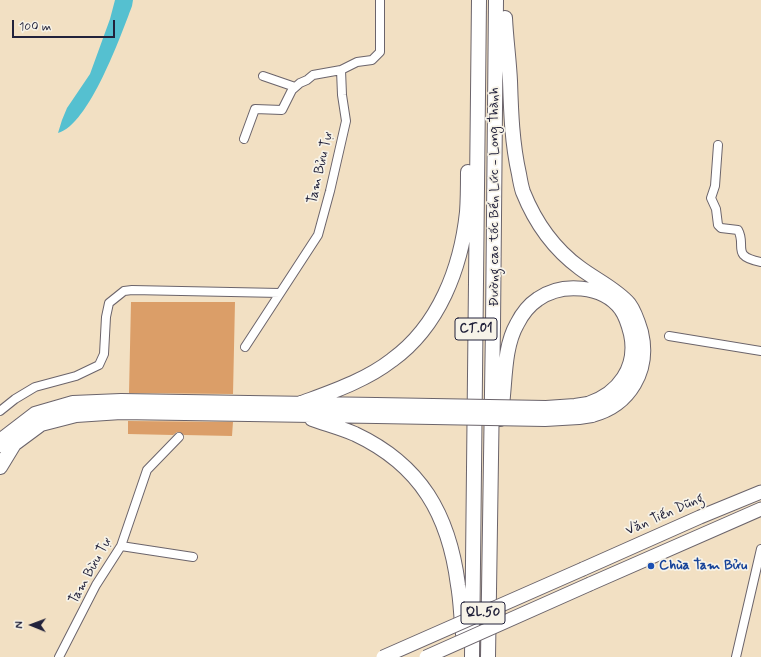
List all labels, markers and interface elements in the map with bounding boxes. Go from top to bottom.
scale bar [14,12,117,38]
text: 100 m [19,19,51,35]
street label: Đường cao tốc Bến Lức - Long Thành [487,87,503,307]
street label: Tam Bửu Tự [305,130,337,206]
road number: CT.01 [455,318,497,340]
street label: Văn Tiến Dũng [623,490,707,540]
street label: Tam Bừu Tự [66,535,116,607]
place label: Chùa Tam Bửu [659,558,747,574]
marker: Chùa Tam Bửu [646,561,656,571]
road number: QL.50 [461,602,505,624]
north arrow [12,605,52,645]
text: N [13,621,27,629]

